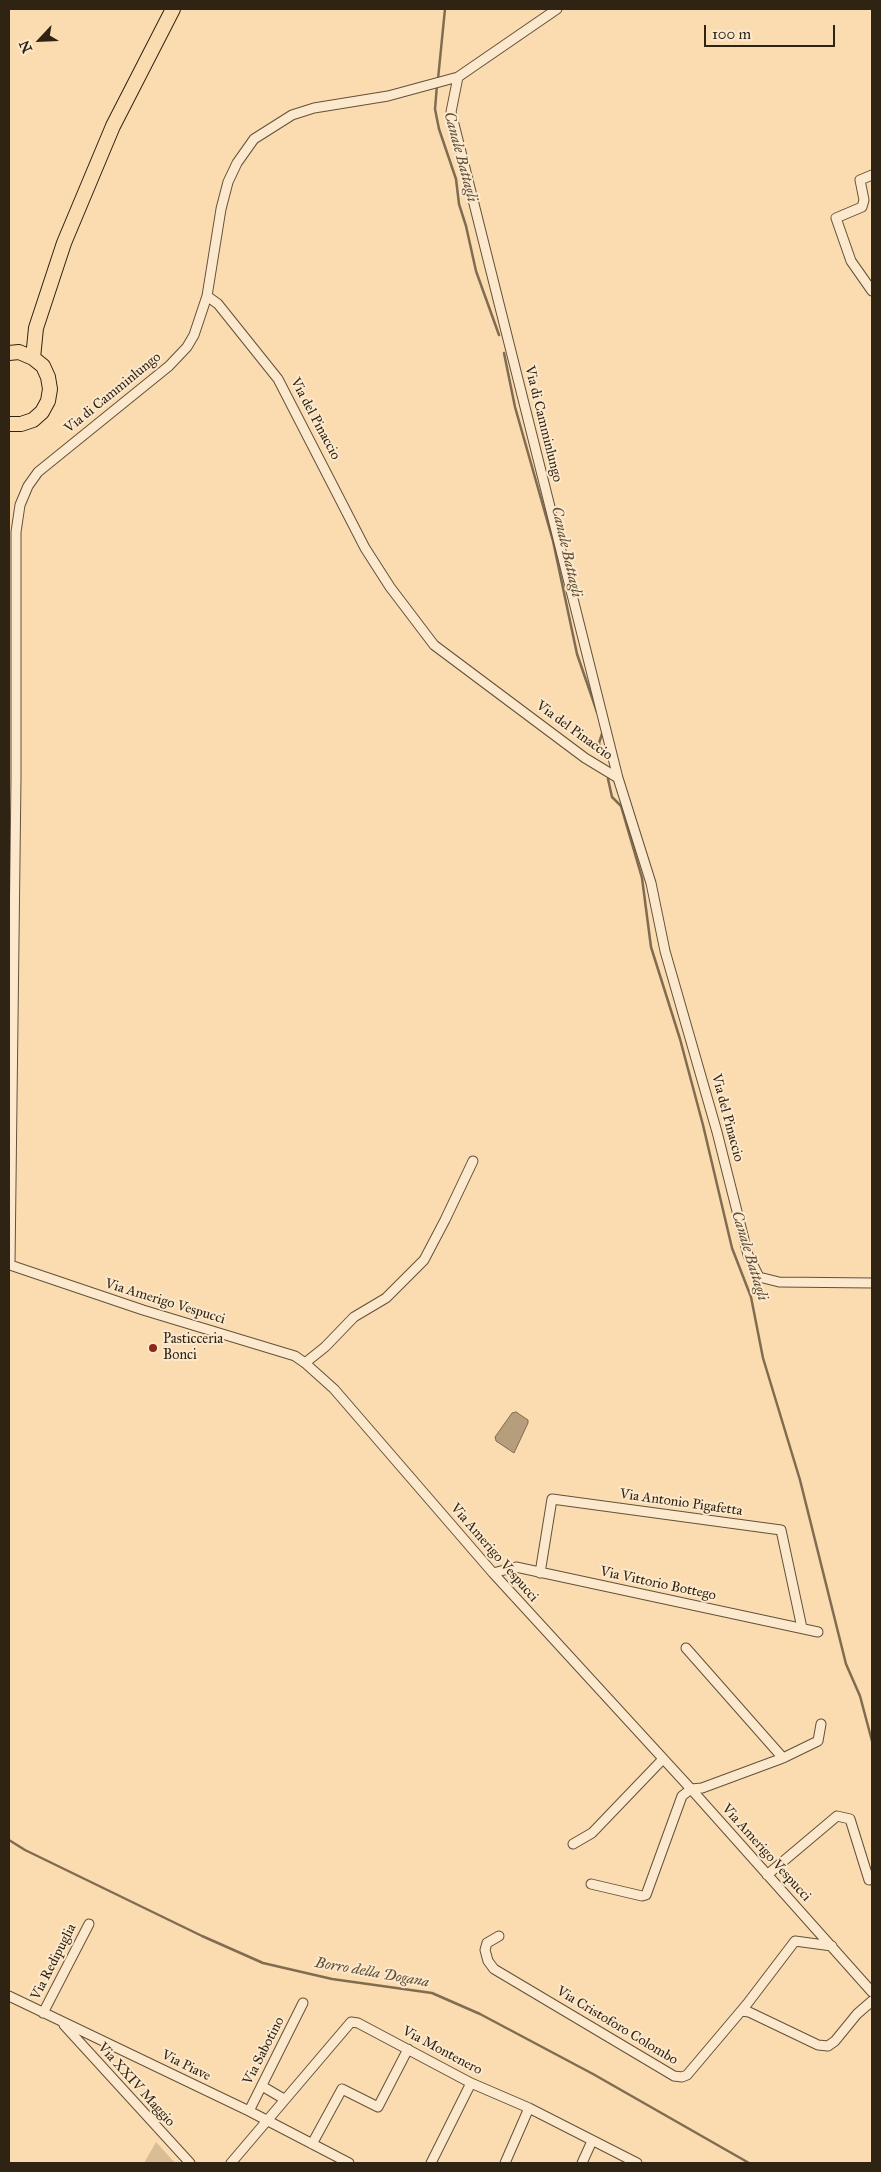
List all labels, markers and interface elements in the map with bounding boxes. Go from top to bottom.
north arrow [15,15,65,65]
scale bar [706,15,837,47]
text: 100 m [712,25,751,43]
text: N [16,38,36,56]
water label: Canale Battagli [439,110,481,204]
street label: Via di Camminlungo [61,349,165,437]
street label: Via di Camminlungo [520,364,566,484]
street label: Via del Pinaccio [286,375,344,463]
water label: Canale Battagli [547,505,585,599]
street label: Via del Pinaccio [533,698,615,764]
street label: Via del Pinaccio [707,1072,747,1164]
water label: Canale Battagli [727,1209,771,1303]
street label: Via Amerigo Vespucci [103,1276,227,1328]
place label: Pasticceria Bonci [163,1332,223,1364]
marker: Pasticceria Bonci [147,1342,159,1354]
street label: Via Antonio Pigafetta [619,1486,743,1520]
street label: Via Amerigo Vespucci [447,1500,541,1606]
street label: Via Vittorio Bottego [598,1564,718,1604]
street label: Via Amerigo Vespucci [718,1801,814,1905]
street label: Via Redipuglia [28,1921,80,2003]
water label: Borro della Dogana [314,1954,430,1992]
street label: Via Cristoforo Colombo [553,1983,681,2069]
street label: Via Sabotino [240,2014,288,2088]
street label: Via Montenero [399,2023,485,2079]
street label: Via XXIV Maggio [94,2040,178,2130]
street label: Via Piave [159,2047,213,2085]

